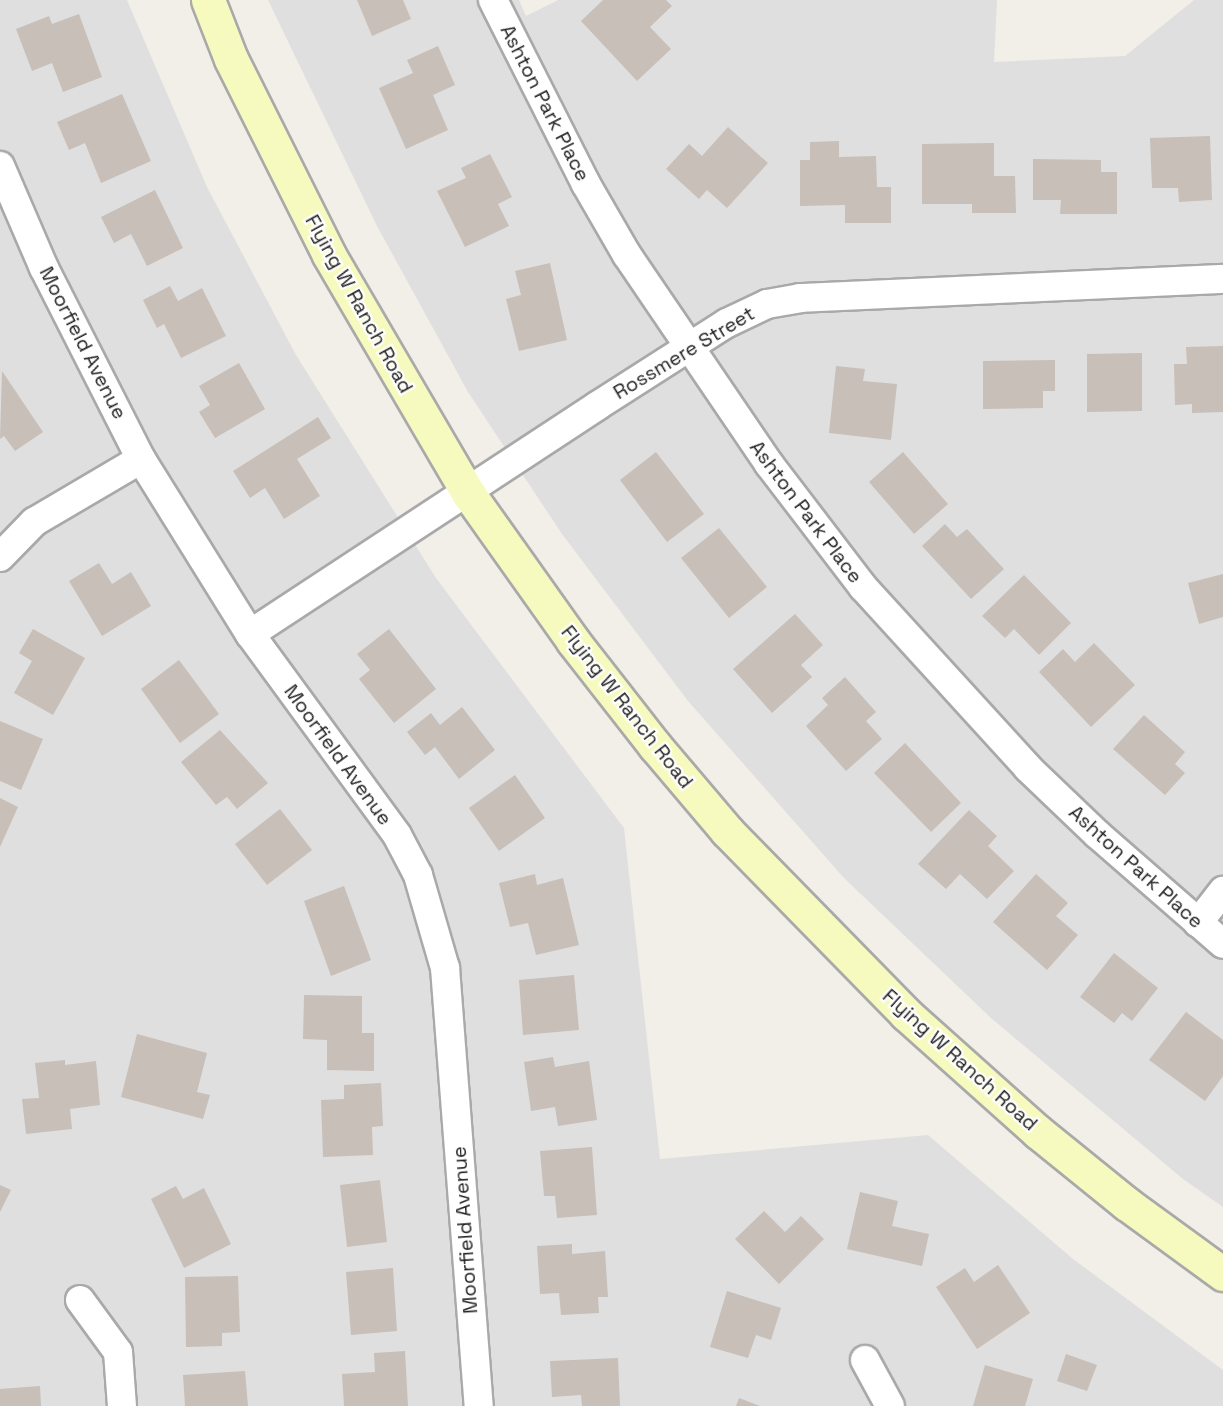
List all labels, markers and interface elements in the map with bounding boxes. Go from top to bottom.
street label: Ashton Park Place [495,21,595,185]
street label: Flying W Ranch Road [300,210,418,398]
street label: Moorfield Avenue [34,263,132,423]
street label: Rossmere Street [609,301,759,405]
street label: Ashton Park Place [745,436,867,588]
street label: Flying W Ranch Road [556,621,698,793]
street label: Moorfield Avenue [279,680,397,830]
street label: Ashton Park Place [1064,800,1208,934]
street label: Flying W Ranch Road [877,984,1043,1136]
street label: Moorfield Avenue [447,1145,483,1315]

